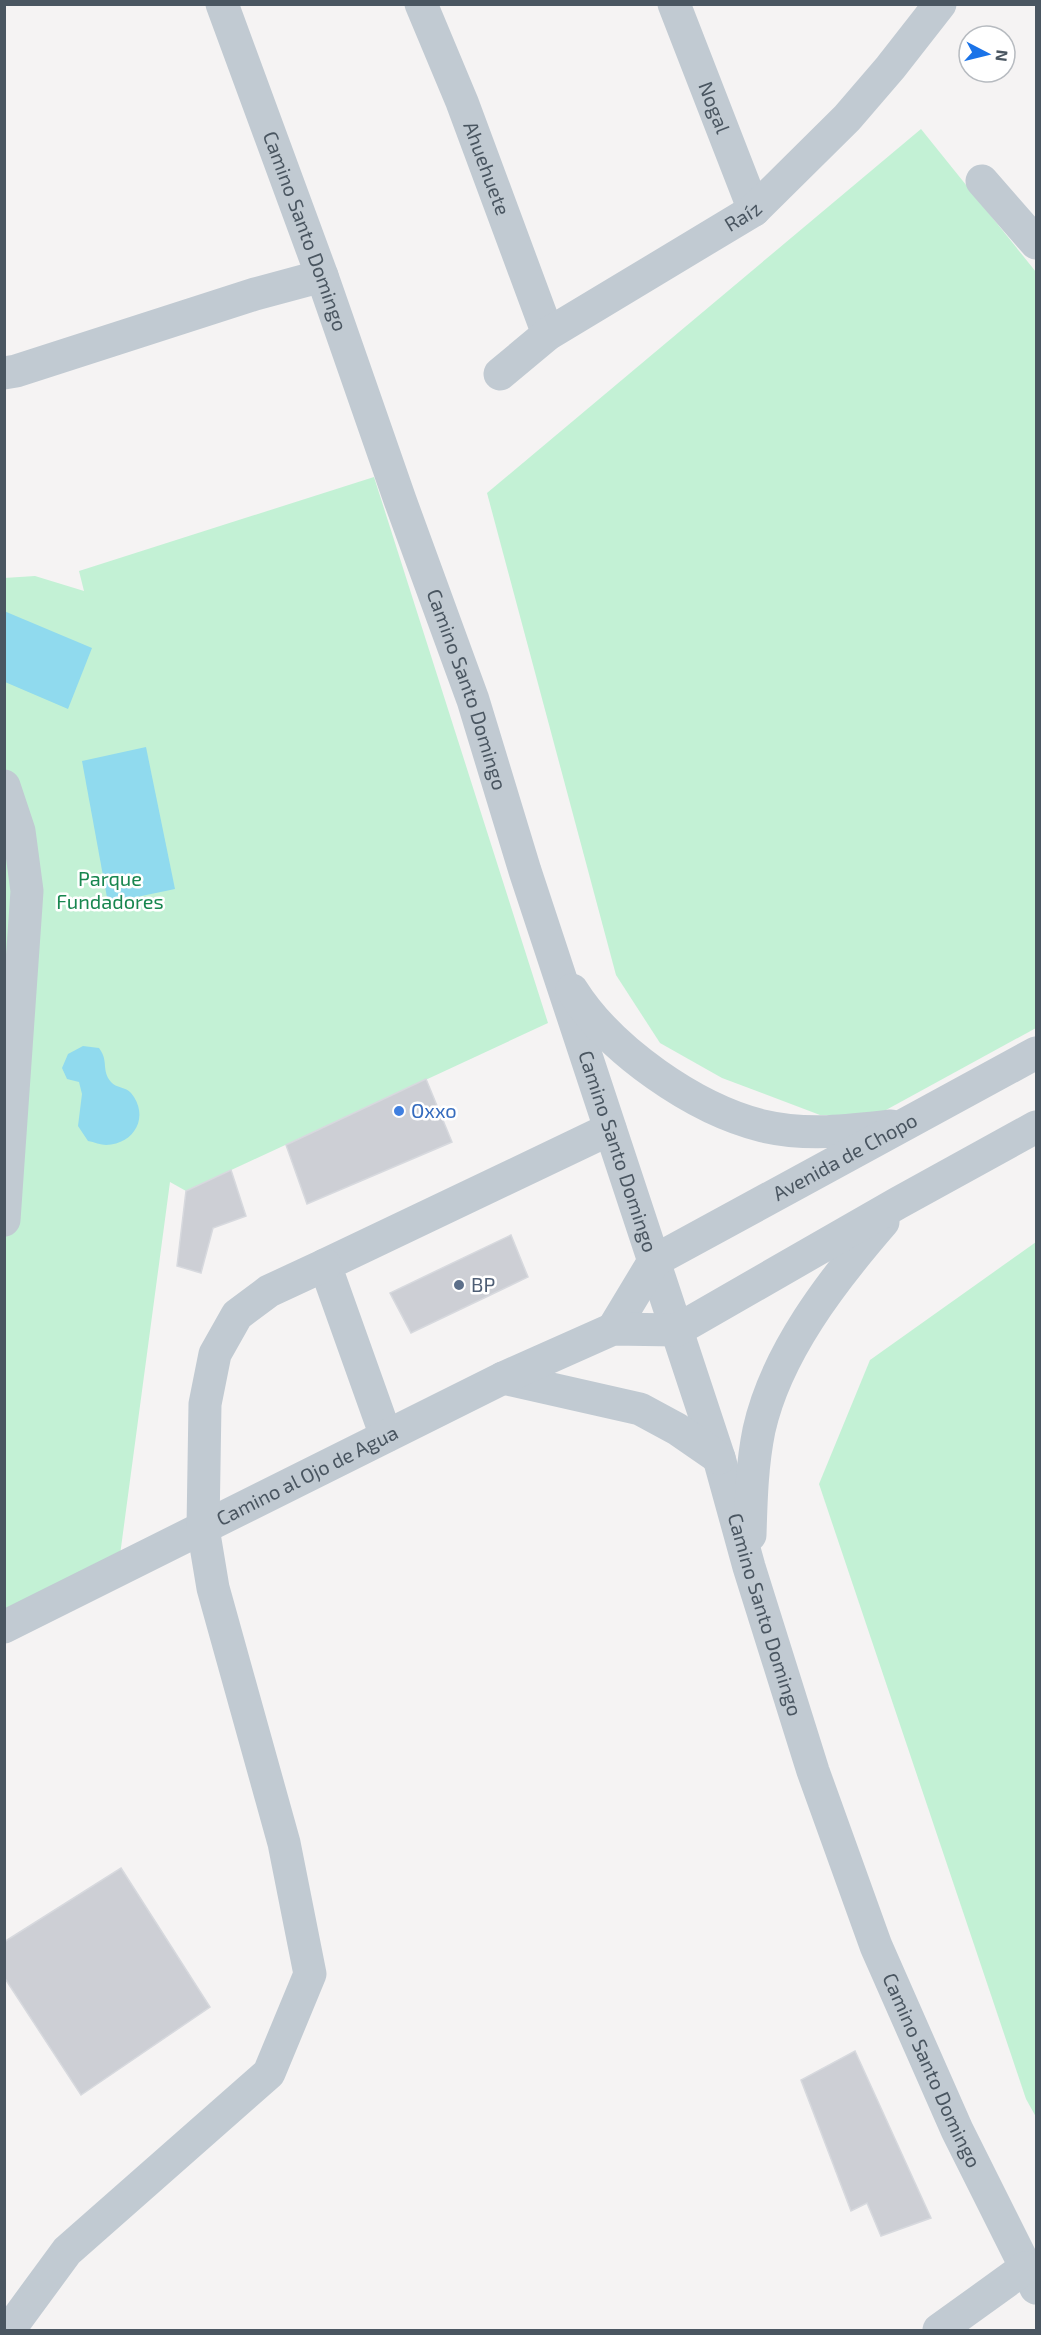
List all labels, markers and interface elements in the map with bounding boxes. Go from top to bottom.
north arrow [957,24,1017,84]
text: N [992,49,1013,63]
street label: Nogal [694,78,736,136]
street label: Ahuehuete [459,118,516,218]
street label: Camino Santo Domingo [259,128,353,334]
street label: Raíz [720,196,766,236]
street label: Camino Santo Domingo [422,585,513,793]
park label: Parque Fundadores [56,866,164,913]
street label: Camino Santo Domingo [574,1047,663,1255]
place label: Oxxo [411,1098,457,1122]
marker: Oxxo [392,1104,406,1118]
street label: Avenida de Chopo [768,1107,921,1205]
place label: BP [471,1272,495,1296]
marker: BP [452,1278,466,1292]
street label: Camino al Ojo de Agua [212,1419,402,1530]
street label: Camino Santo Domingo [724,1510,808,1719]
street label: Camino Santo Domingo [878,1969,987,2171]

